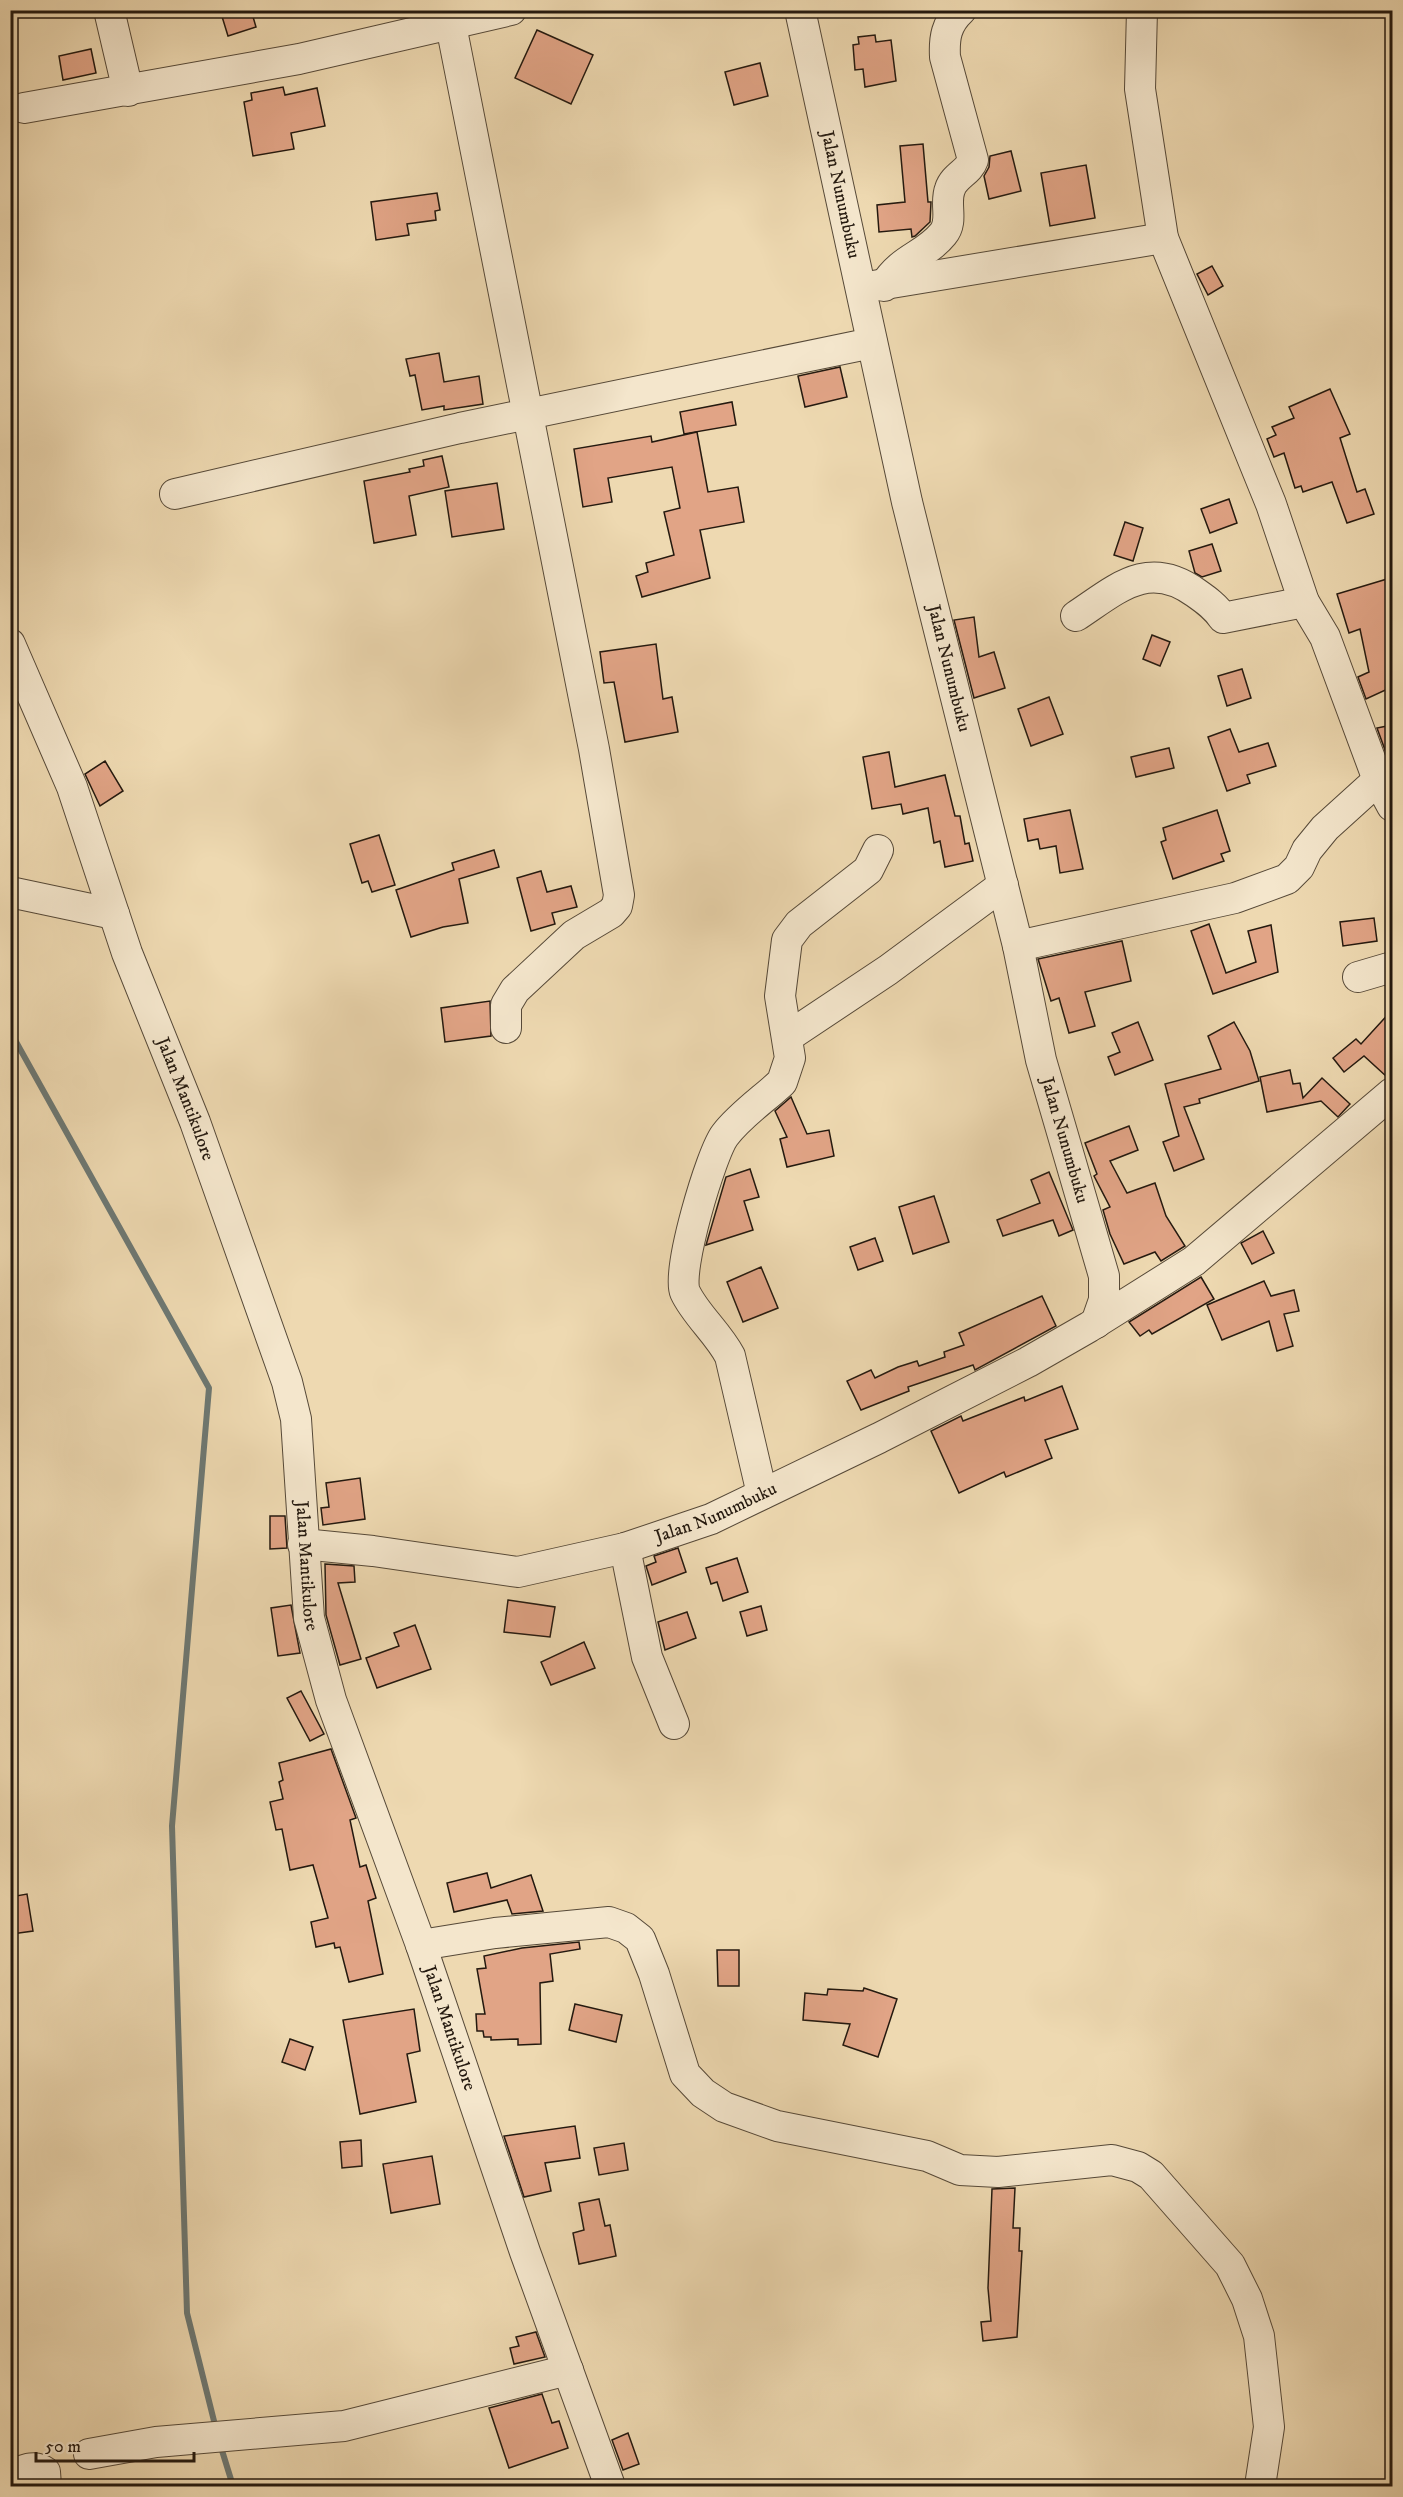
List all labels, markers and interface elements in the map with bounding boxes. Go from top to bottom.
street label: Jalan Nunumbuku [815,127,865,261]
street label: Jalan Nunumbuku [922,601,975,734]
street label: Jalan Mantikulore [150,1032,219,1164]
street label: Jalan Nunumbuku [1035,1073,1093,1206]
street label: Jalan Nunumbuku [650,1478,781,1549]
street label: Jalan Mantikulore [290,1498,323,1633]
street label: Jalan Mantikulore [417,1961,481,2094]
scale bar [36,2425,194,2463]
text: 50 m [45,2436,81,2458]

